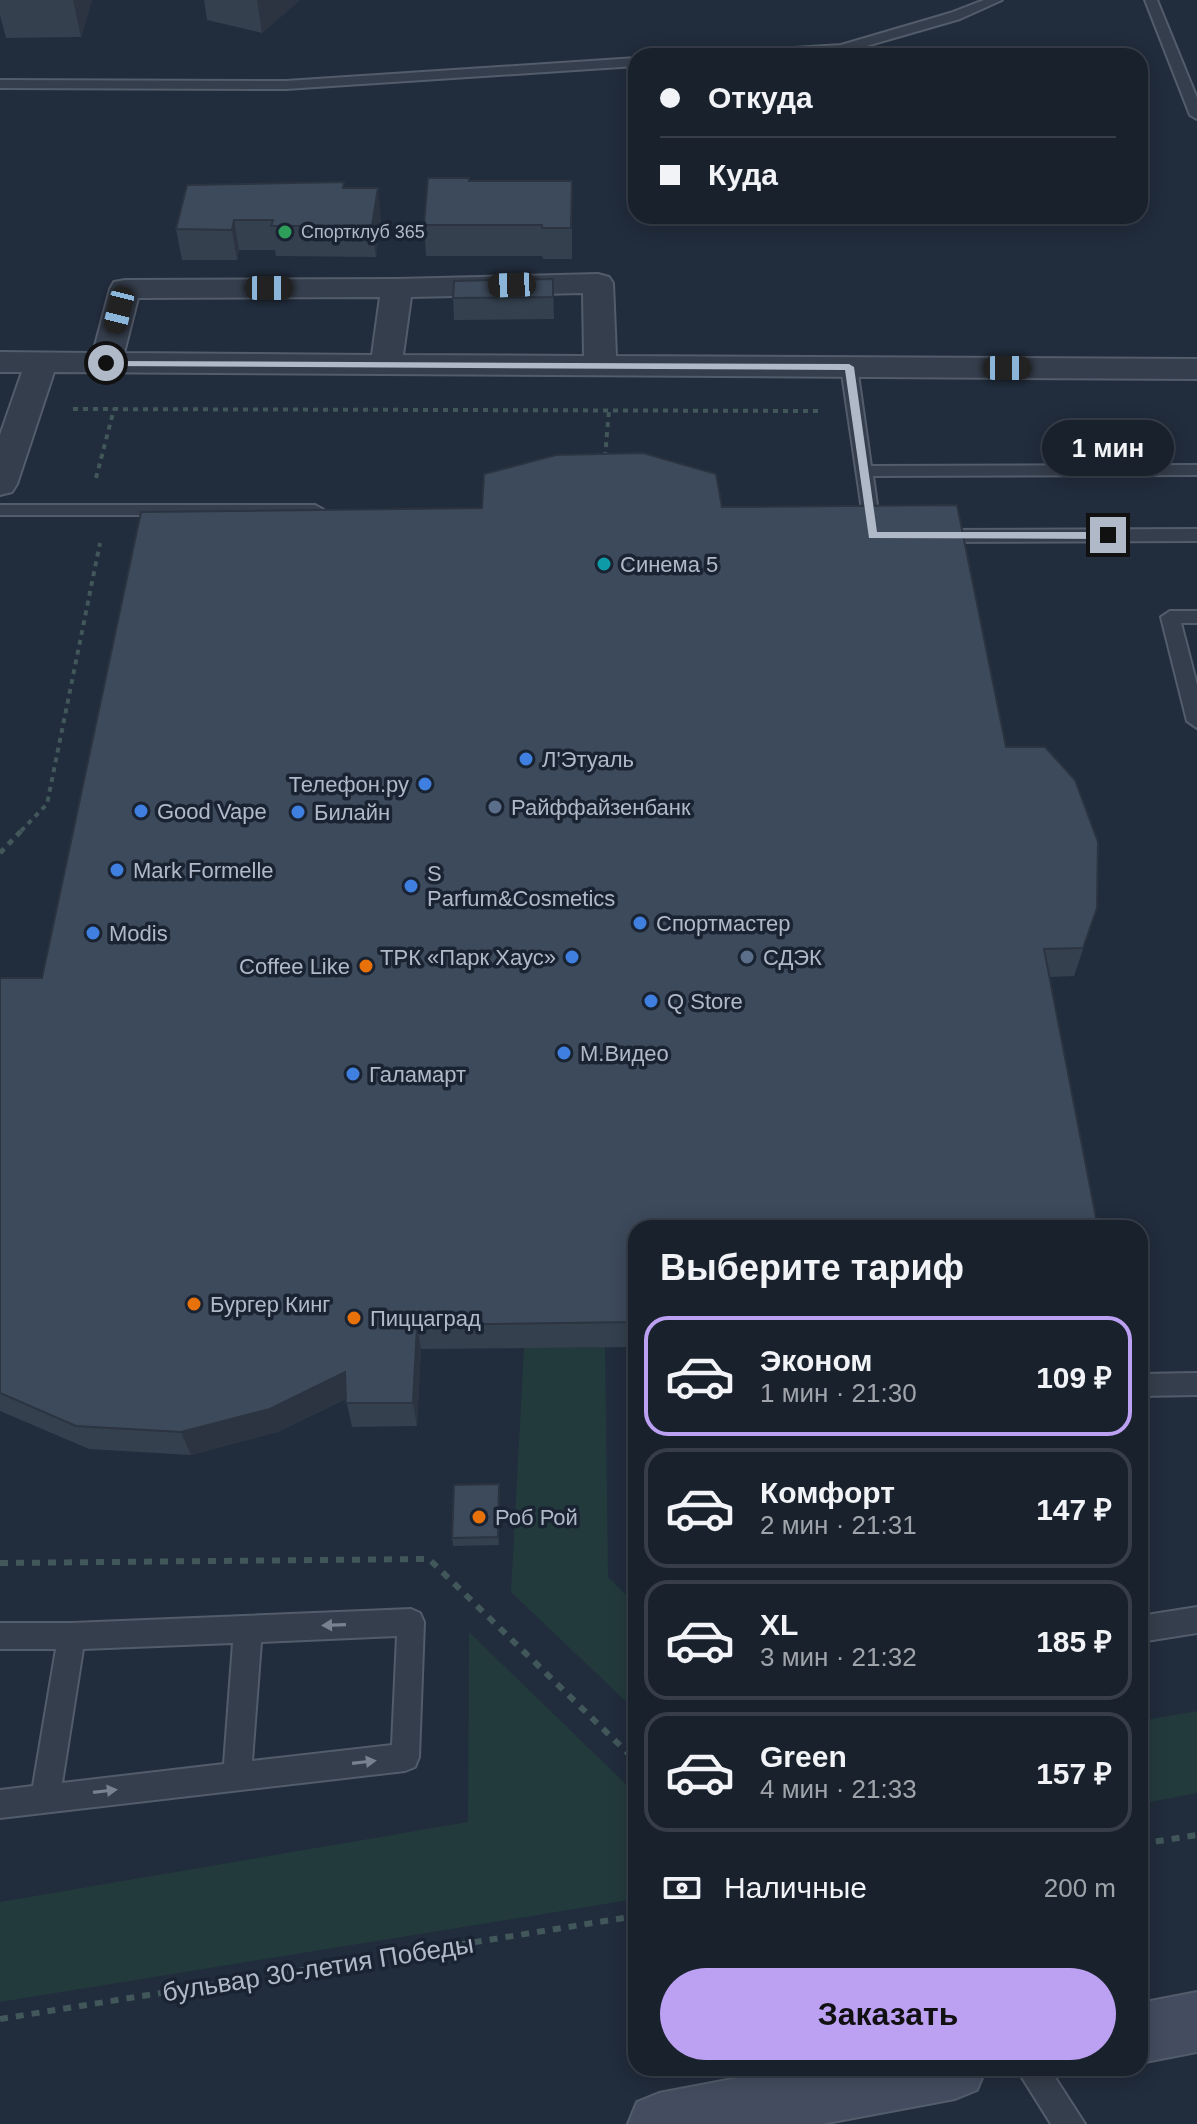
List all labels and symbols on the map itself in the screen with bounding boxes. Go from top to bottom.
place label: Спортклуб 365 [301,222,425,242]
marker: Спортклуб 365 [276,223,294,241]
car [488,272,536,298]
car [245,276,293,300]
car [102,284,136,336]
route start [88,345,124,381]
car [983,356,1031,380]
callout: 1 мин [1042,419,1174,475]
route end [1090,517,1126,553]
place label: Синема 5 [620,552,718,577]
marker: Синема 5 [595,555,613,573]
place label: Л'Этуаль [542,747,634,772]
marker: Л'Этуаль [517,750,535,768]
place label: Телефон.ру [289,772,409,797]
marker: Телефон.ру [416,775,434,793]
place label: Райффайзенбанк [511,795,691,820]
marker: Райффайзенбанк [486,798,504,816]
place label: Good Vape [157,799,267,824]
place label: Билайн [314,800,390,825]
marker: Good Vape [132,802,150,820]
marker: Билайн [289,803,307,821]
place label: Mark Formelle [133,858,274,883]
marker: Mark Formelle [108,861,126,879]
place label: S Parfum&Cosmetics [427,861,615,911]
marker: S Parfum&Cosmetics [402,877,420,895]
place label: Спортмастер [656,911,791,936]
marker: Спортмастер [631,914,649,932]
place label: Modis [109,921,168,946]
marker: Modis [84,924,102,942]
place label: ТРК «Парк Хаус» [380,945,556,970]
place label: СДЭК [763,945,822,970]
marker: ТРК «Парк Хаус» [563,948,581,966]
marker: СДЭК [738,948,756,966]
place label: Coffee Like [239,954,350,979]
marker: Coffee Like [357,957,375,975]
place label: Q Store [667,989,743,1014]
marker: Q Store [642,992,660,1010]
place label: М.Видео [580,1041,669,1066]
marker: М.Видео [555,1044,573,1062]
place label: Галамарт [369,1062,466,1087]
marker: Галамарт [344,1065,362,1083]
place label: Бургер Кинг [210,1292,330,1317]
marker: Бургер Кинг [185,1295,203,1313]
place label: Пиццаград [370,1306,481,1331]
marker: Пиццаград [345,1309,363,1327]
place label: Роб Рой [495,1505,578,1530]
marker: Роб Рой [470,1508,488,1526]
one-way arrow [321,1619,346,1632]
one-way arrow [351,1755,376,1768]
one-way arrow [93,1785,118,1798]
street label: бульвар 30-летия Победы [160,1929,476,2007]

